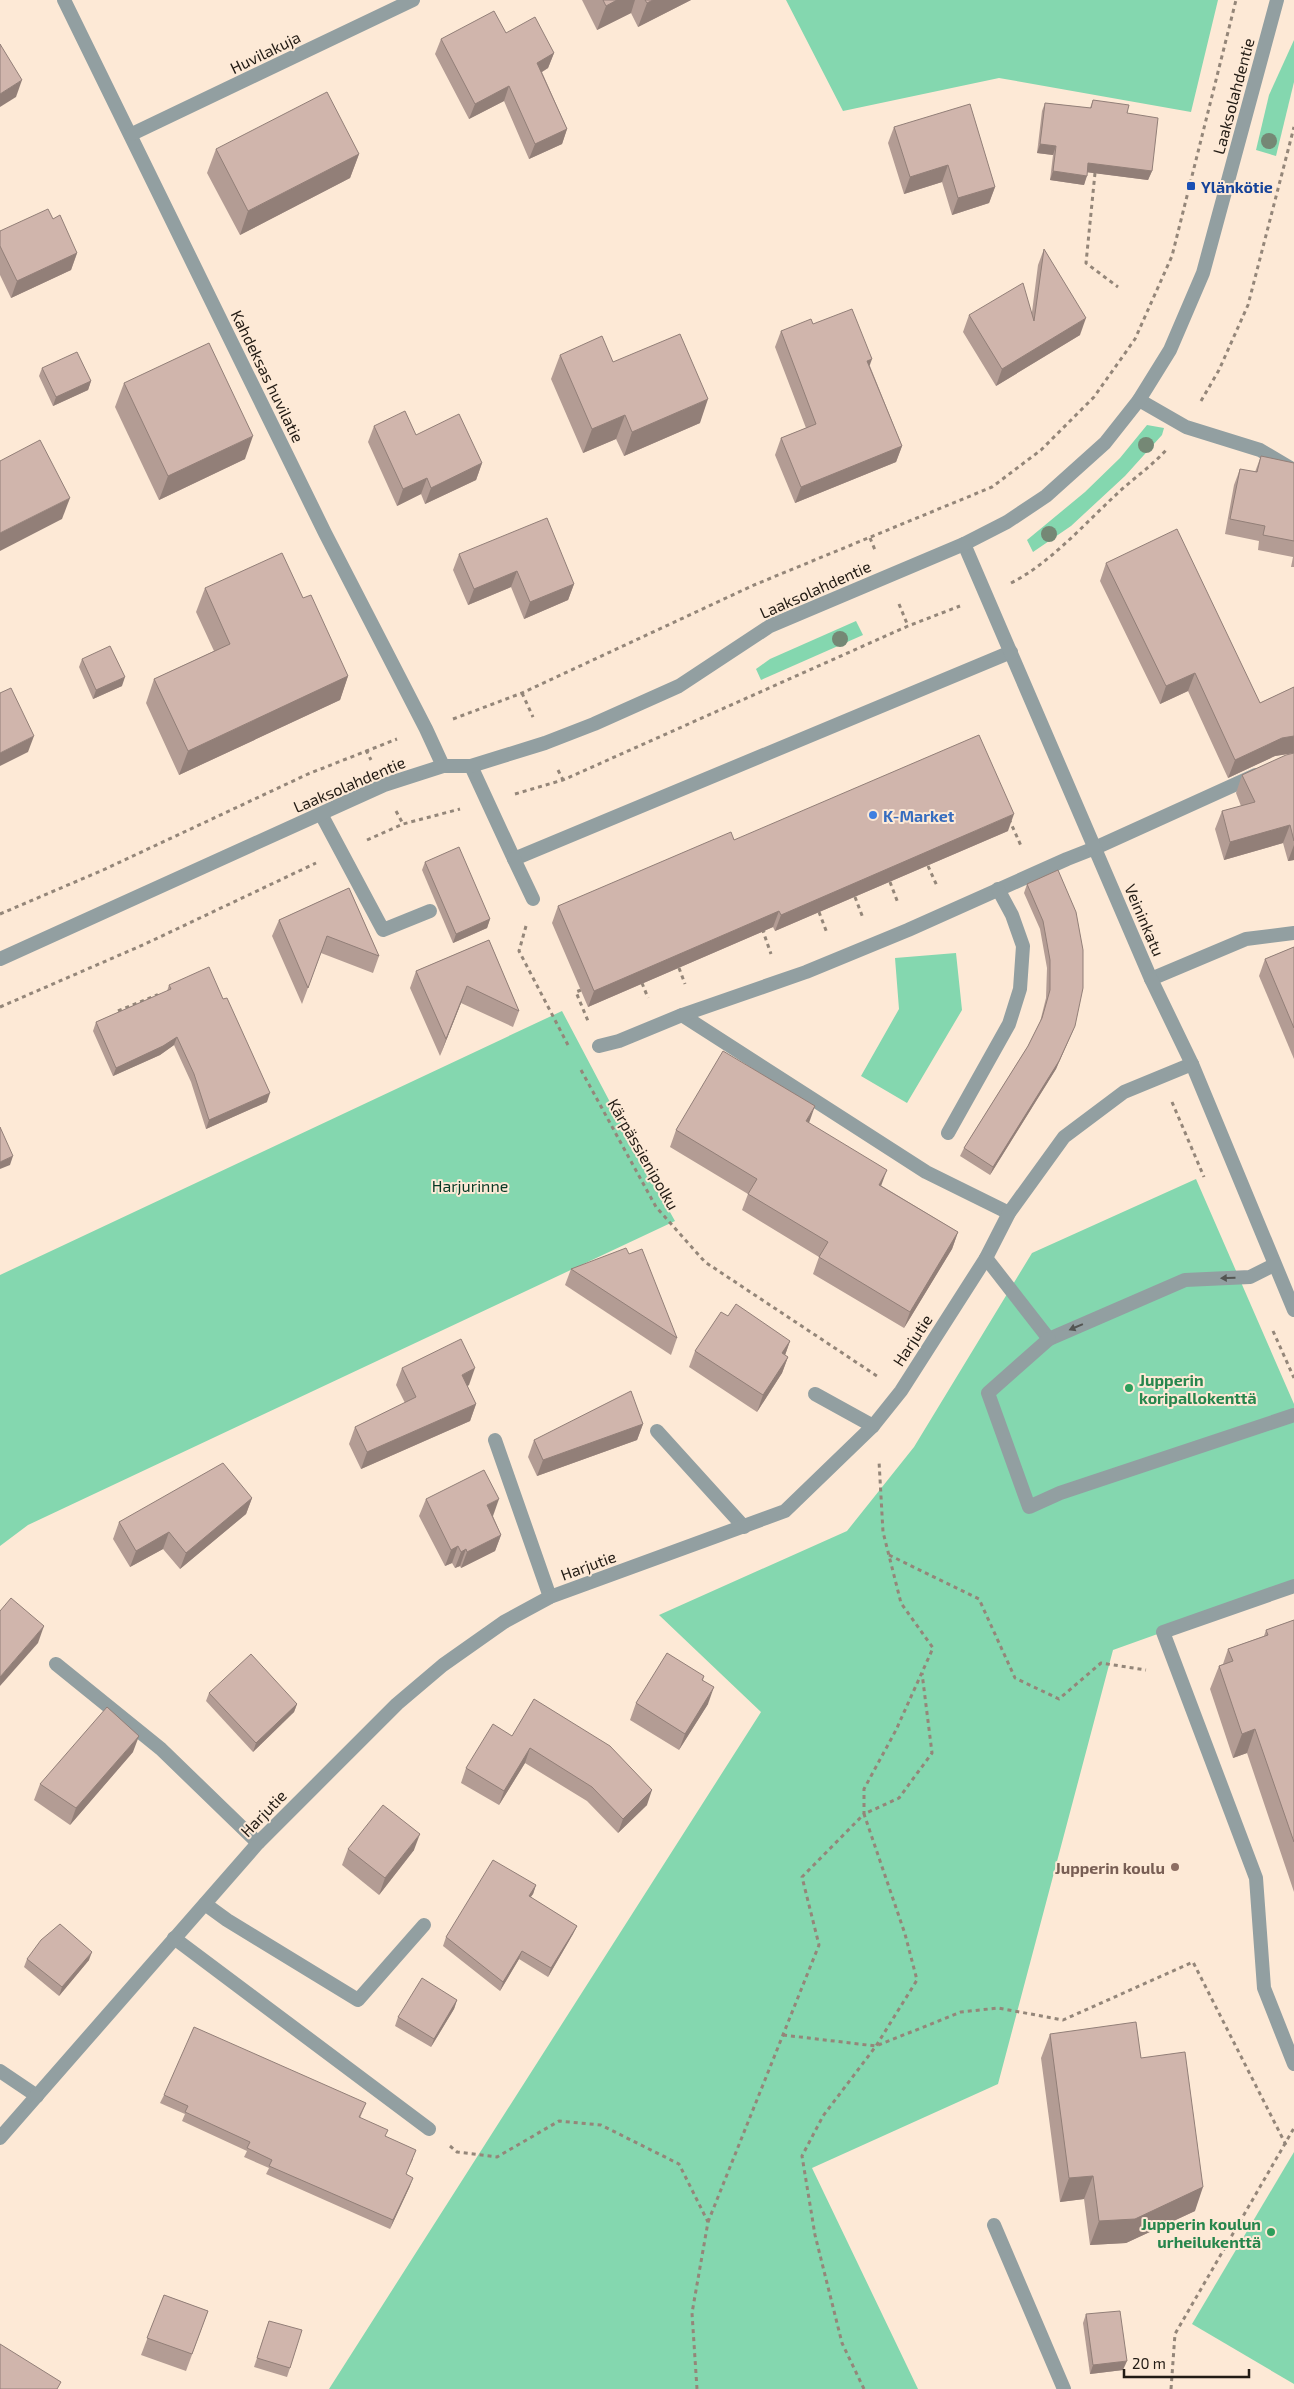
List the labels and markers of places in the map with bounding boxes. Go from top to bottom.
place label: Ylänkötie [1201,177,1273,196]
marker: Ylänkötie [1185,180,1197,192]
place label: K-Market [883,806,955,825]
marker: K-Market [867,809,879,821]
place label: Jupperin koripallokenttä [1139,1370,1257,1407]
marker: Jupperin koripallokenttä [1123,1382,1135,1394]
place label: Jupperin koulu [1055,1858,1165,1877]
marker: Jupperin koulu [1169,1861,1181,1873]
place label: Jupperin koulun urheilukenttä [1141,2214,1261,2251]
marker: Jupperin koulun urheilukenttä [1265,2226,1277,2238]

